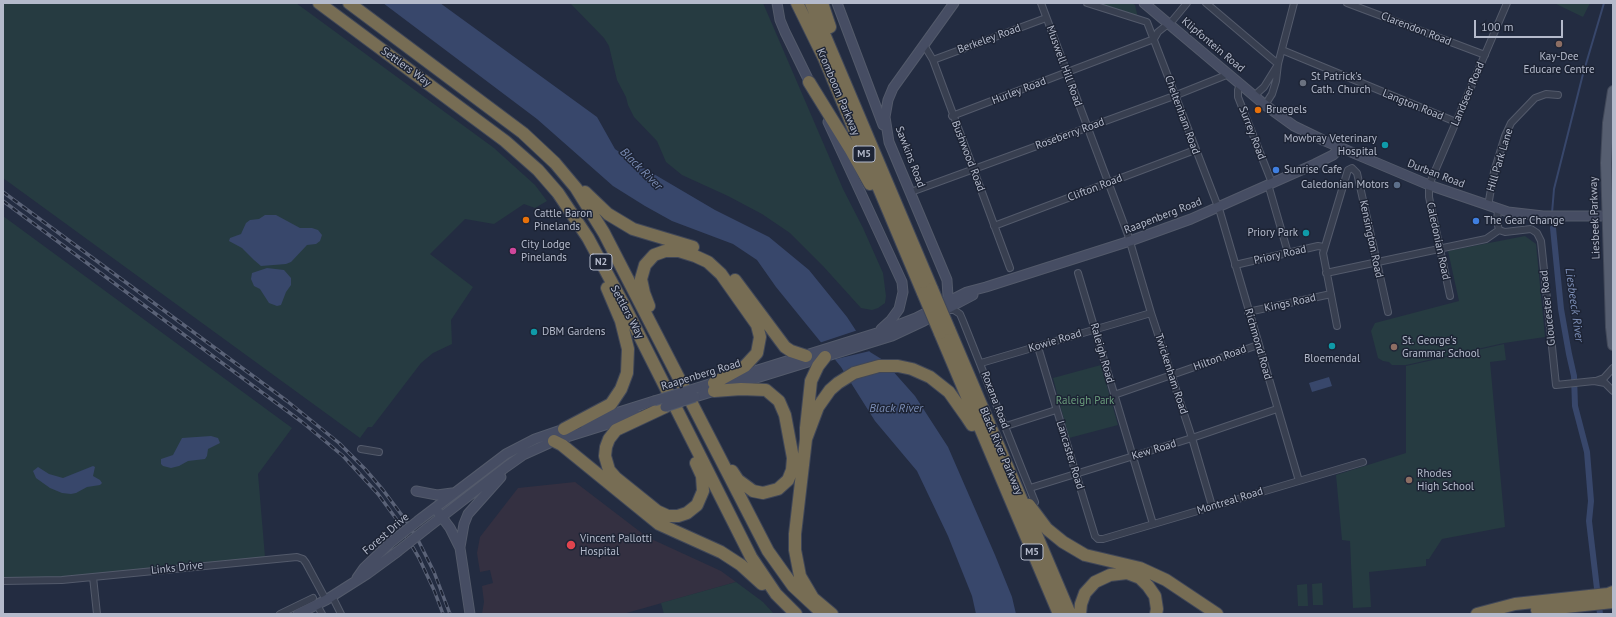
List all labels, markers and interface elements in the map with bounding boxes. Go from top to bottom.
street label: Clarendon Road [1379,10,1453,48]
scale bar [1476,12,1565,38]
street label: Klipfontein Road [1179,15,1247,75]
text: 100 m [1481,19,1514,34]
street label: Berkeley Road [956,21,1022,57]
street label: Muswell Hill Road [1043,24,1085,108]
marker: Kay-Dee Educare Centre [1554,39,1564,49]
street label: Settlers Way [379,45,433,89]
street label: Kromboom Parkway [814,46,862,138]
place label: Kay-Dee Educare Centre [1524,50,1594,76]
street label: Landseer Road [1449,60,1487,128]
place label: St Patrick's Cath. Church [1311,70,1371,96]
street label: Cheltenham Road [1162,74,1202,156]
street label: Hurley Road [990,75,1048,107]
marker: St Patrick's Cath. Church [1298,78,1308,88]
street label: Langton Road [1381,87,1445,123]
place label: Bruegels [1266,103,1307,117]
street label: Surrey Road [1236,105,1268,161]
marker: Bruegels [1253,105,1263,115]
street label: Roseberry Road [1034,115,1106,153]
street label: Bushwood Road [948,119,988,193]
street label: Sawkins Road [892,125,928,189]
street label: Hill Park Lane [1484,127,1516,193]
place label: Mowbray Veterinary Hospital [1284,132,1377,158]
marker: Mowbray Veterinary Hospital [1380,140,1390,150]
water label: Black River [617,145,665,193]
road number: M5 [853,146,875,162]
street label: Durban Road [1405,157,1467,191]
place label: Sunrise Cafe [1284,163,1342,177]
marker: Sunrise Cafe [1271,165,1281,175]
street label: Clifton Road [1066,172,1124,204]
street label: Liesbeek Parkway [1587,176,1603,260]
place label: Caledonian Motors [1301,178,1389,192]
marker: Caledonian Motors [1392,180,1402,190]
street label: Raapenberg Road [1122,195,1204,237]
street label: Kensington Road [1356,199,1386,279]
street label: Caledonian Road [1423,201,1453,281]
place label: Cattle Baron Pinelands [534,207,592,233]
place label: The Gear Change [1484,214,1564,228]
marker: Cattle Baron Pinelands [521,215,531,225]
marker: The Gear Change [1471,216,1481,226]
place label: Priory Park [1248,226,1298,240]
marker: Priory Park [1301,228,1311,238]
place label: City Lodge Pinelands [521,238,570,264]
street label: Priory Road [1252,243,1308,267]
marker: City Lodge Pinelands [508,246,518,256]
road number: N2 [590,254,612,270]
water label: Liesbeeck River [1562,267,1586,343]
street label: Gloucester Road [1537,270,1559,346]
street label: Settlers Way [608,283,646,341]
street label: Kings Road [1263,291,1317,315]
street label: Richmond Road [1242,307,1274,381]
street label: Raleigh Road [1087,321,1117,385]
place label: DBM Gardens [542,325,605,339]
marker: DBM Gardens [529,327,539,337]
street label: Kowie Road [1027,327,1083,355]
street label: Twickenham Road [1152,332,1190,416]
place label: St. George's Grammar School [1402,334,1480,360]
marker: Bloemendal [1327,341,1337,351]
street label: Hilton Road [1192,342,1248,374]
marker: St. George's Grammar School [1389,342,1399,352]
place label: Bloemendal [1304,352,1360,366]
street label: Raapenberg Road [660,357,742,393]
street label: Roxana Road [978,369,1012,431]
park label: Raleigh Park [1056,394,1114,408]
water label: Black River [869,402,923,416]
street label: Black River Parkway [977,405,1025,497]
street label: Lancaster Road [1053,419,1087,491]
street label: Kew Road [1130,437,1178,463]
place label: Rhodes High School [1417,467,1474,493]
marker: Rhodes High School [1404,475,1414,485]
street label: Montreal Road [1195,485,1265,517]
street label: Forest Drive [360,510,412,558]
place label: Vincent Pallotti Hospital [580,532,652,558]
marker: Vincent Pallotti Hospital [565,539,577,551]
road number: M5 [1021,544,1043,560]
street label: Links Drive [150,559,204,577]

